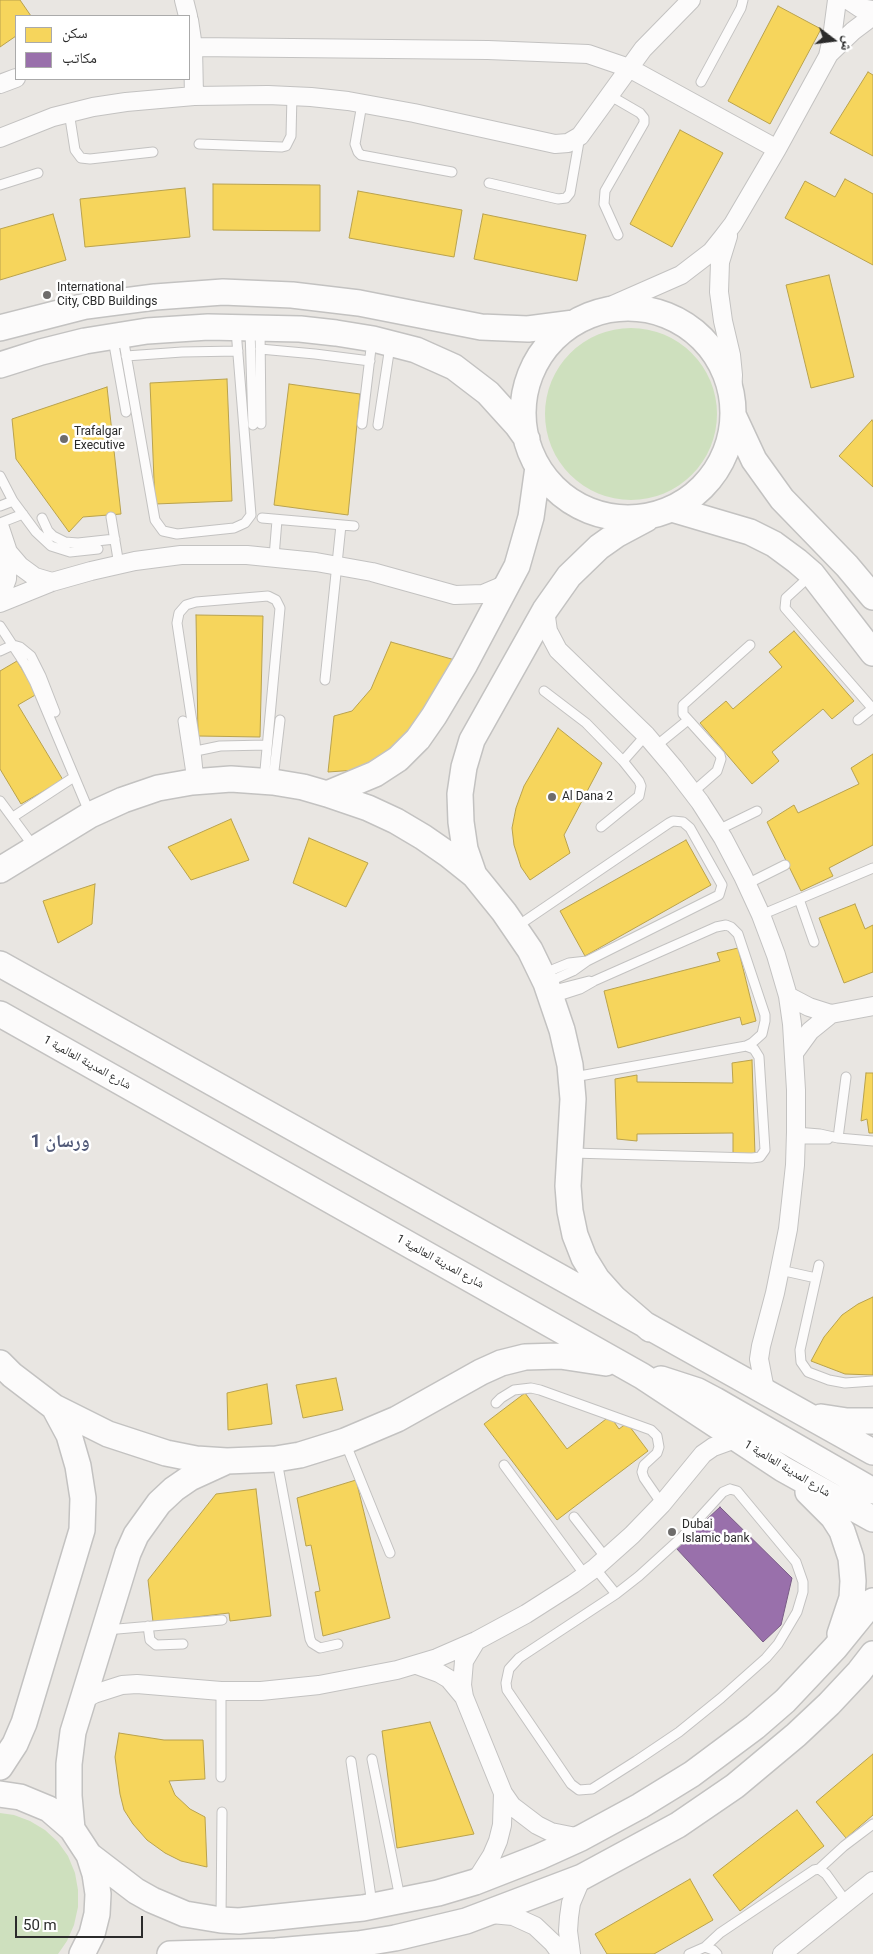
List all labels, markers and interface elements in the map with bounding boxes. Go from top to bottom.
legend [15,15,190,80]
north arrow [808,15,858,65]
text: سكن [62,24,88,42]
text: ش [838,35,857,53]
text: مكاتب [62,49,97,67]
place label: International City, CBD Buildings [57,281,157,309]
marker: International City, CBD Buildings [41,289,53,301]
place label: Trafalgar Executive [74,425,125,453]
marker: Trafalgar Executive [58,433,70,445]
place label: Al Dana 2 [562,790,613,804]
marker: Al Dana 2 [546,791,558,803]
street label: شارع المدينة العالمية 1 [41,1033,133,1093]
district label: ورسان 1 [30,1131,90,1153]
street label: شارع المدينة العالمية 1 [394,1232,486,1292]
street label: شارع المدينة العالمية 1 [741,1438,833,1500]
place label: Dubai Islamic bank [682,1518,750,1546]
marker: Dubai Islamic bank [666,1526,678,1538]
scale bar [18,1906,145,1938]
text: 50 m [23,1916,57,1934]

